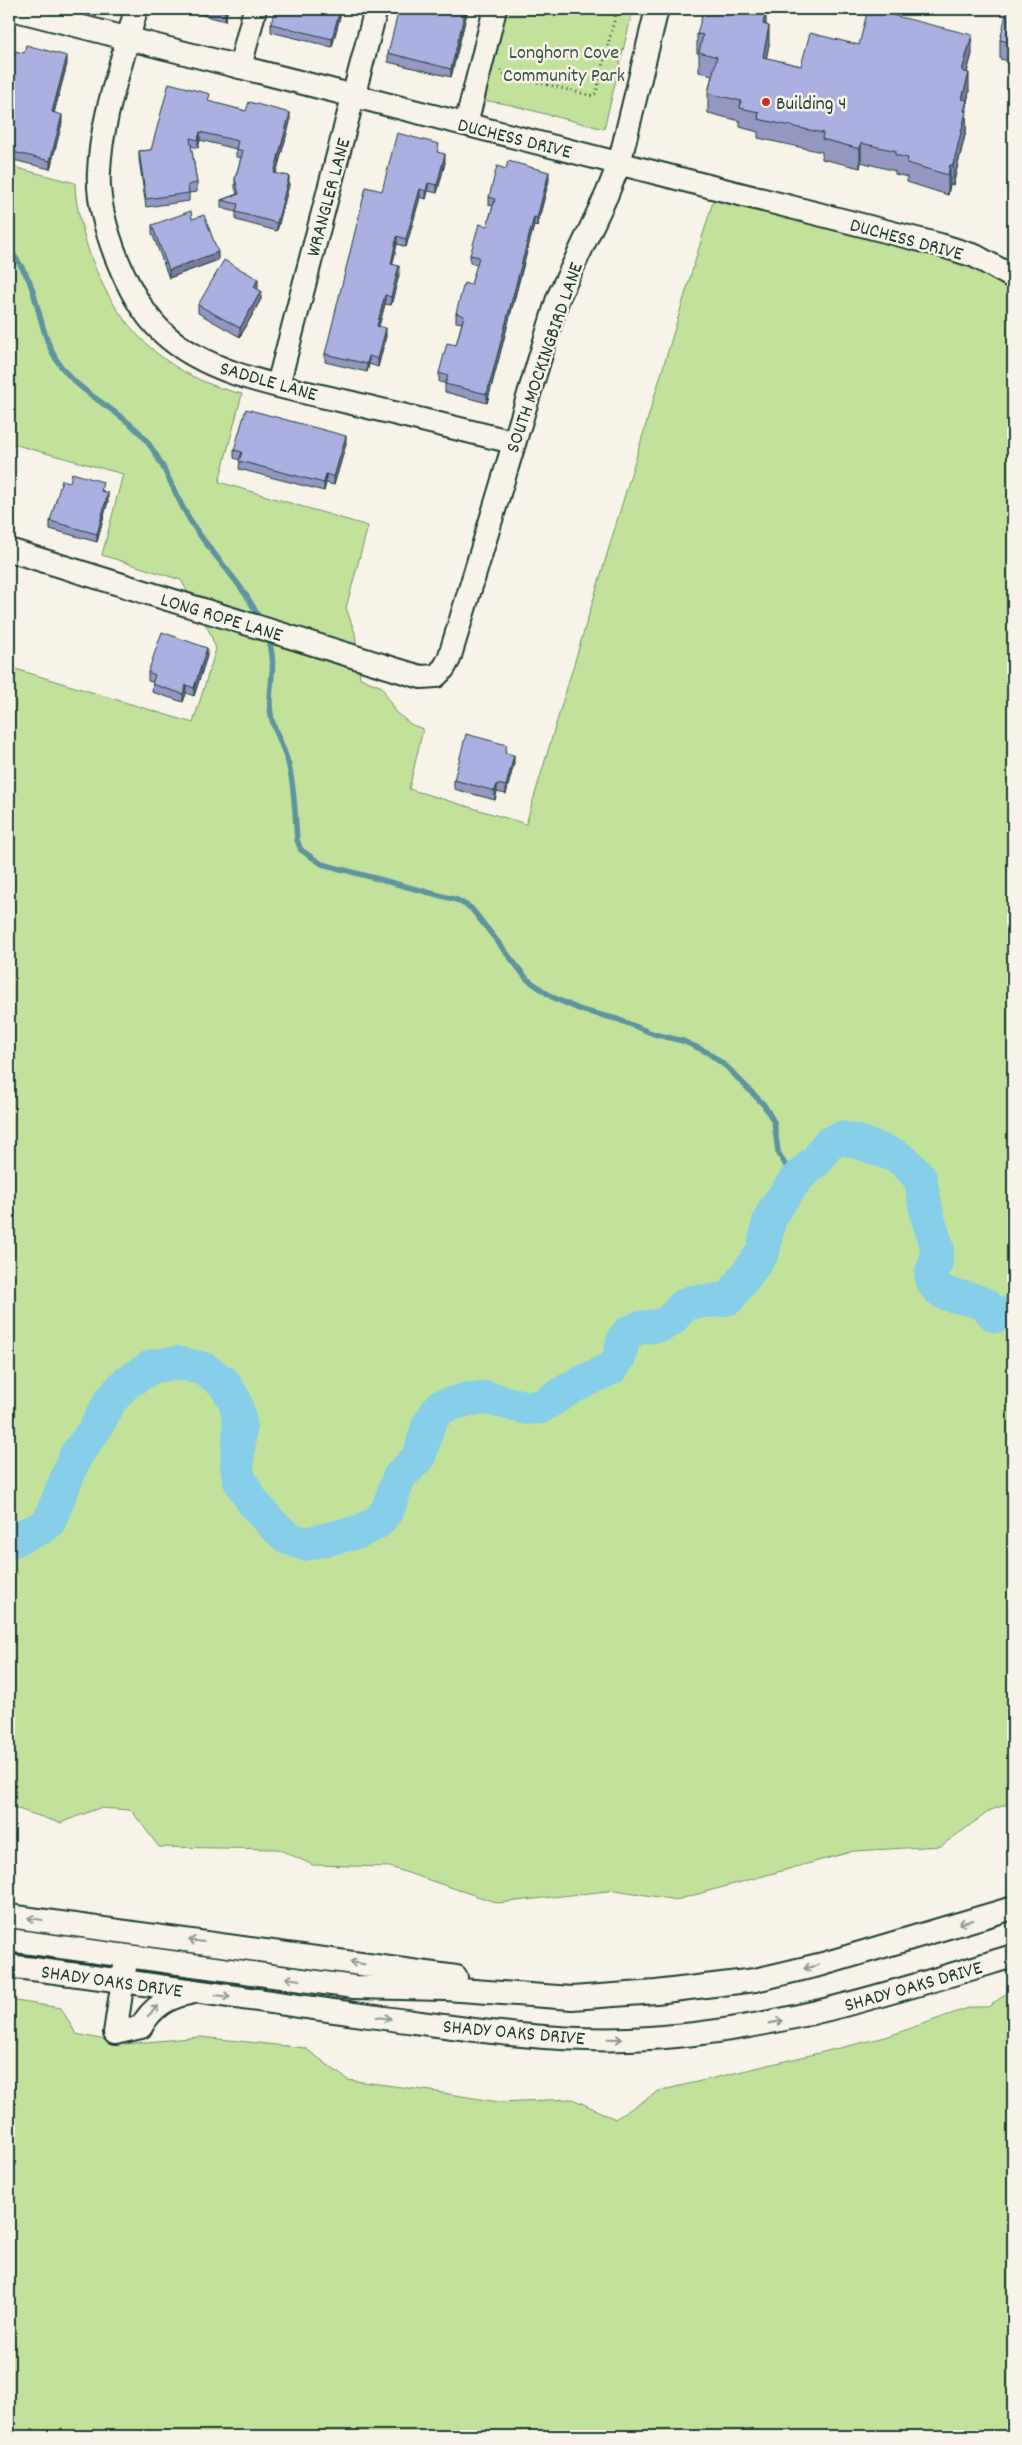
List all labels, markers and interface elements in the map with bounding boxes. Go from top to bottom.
park label: Longhorn Cove Community Park [503,40,625,91]
place label: Building 4 [776,91,846,119]
marker: Building 4 [760,96,772,108]
street label: DUCHESS DRIVE [454,112,574,168]
street label: WRANGLER LANE [301,135,359,260]
street label: DUCHESS DRIVE [846,212,966,269]
street label: SOUTH MOCKINGBIRD LANE [500,259,592,457]
street label: SADDLE LANE [216,356,320,410]
street label: LONG ROPE LANE [157,587,286,651]
one-way arrow [27,1914,43,1924]
one-way arrow [959,1917,975,1927]
one-way arrow [188,1936,204,1946]
street label: SHADY OAKS DRIVE [842,1955,986,2021]
one-way arrow [349,1957,365,1967]
street label: SHADY OAKS DRIVE [39,1959,184,2007]
one-way arrow [803,1963,819,1973]
one-way arrow [285,1974,301,1984]
one-way arrow [215,1991,231,2001]
one-way arrow [147,2005,159,2017]
one-way arrow [375,2013,391,2023]
street label: SHADY OAKS DRIVE [442,2014,586,2054]
one-way arrow [768,2016,784,2026]
one-way arrow [606,2034,623,2044]

